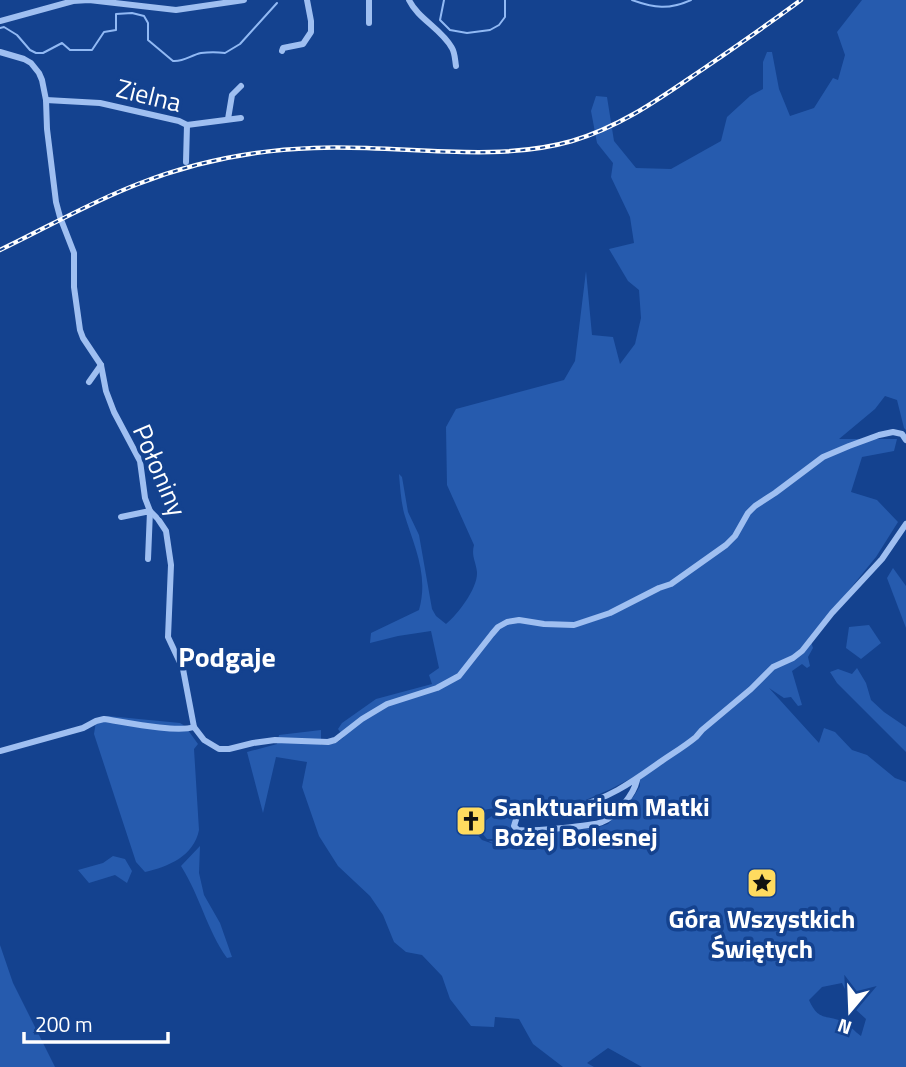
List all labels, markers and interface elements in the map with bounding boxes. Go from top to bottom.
street label: Zielna [112,68,186,122]
street label: Połoniny [123,418,197,522]
district label: Podgaje [178,635,276,678]
place label: Sanktuarium Matki Bożej Bolesnej [494,787,710,856]
church icon: Sanktuarium Matki Bożej Bolesnej [454,804,488,838]
place icon: Góra Wszystkich Świętych [745,866,779,900]
place label: Góra Wszystkich Świętych [669,899,855,968]
north arrow [815,976,885,1046]
scale bar [24,1000,168,1044]
text: 200 m [35,1008,92,1040]
text: N [833,1012,855,1043]

